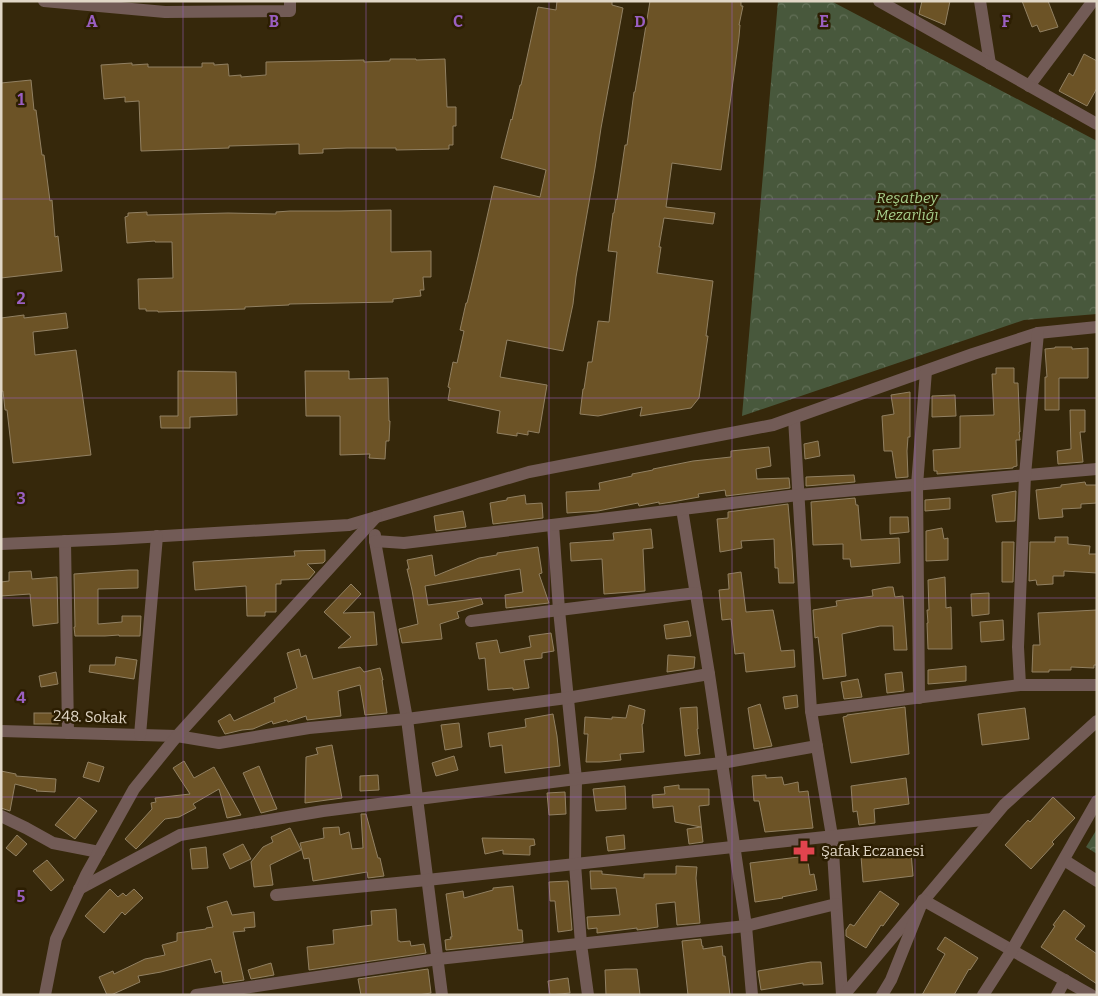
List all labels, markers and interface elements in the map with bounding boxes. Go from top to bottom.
text: A [86,12,98,31]
text: B [269,12,279,31]
text: C [453,12,463,31]
text: D [634,12,646,31]
text: E [819,12,829,31]
text: F [1002,12,1011,31]
text: 1 [18,90,25,109]
park label: Reşatbey Mezarlığı [875,189,939,224]
text: 2 [16,289,26,308]
text: 3 [16,489,26,508]
text: 4 [16,688,26,707]
street label: 248. Sokak [53,707,128,727]
pharmacy icon: Şafak Eczanesi [791,838,817,864]
place label: Şafak Eczanesi [821,842,925,860]
text: 5 [17,887,26,906]

